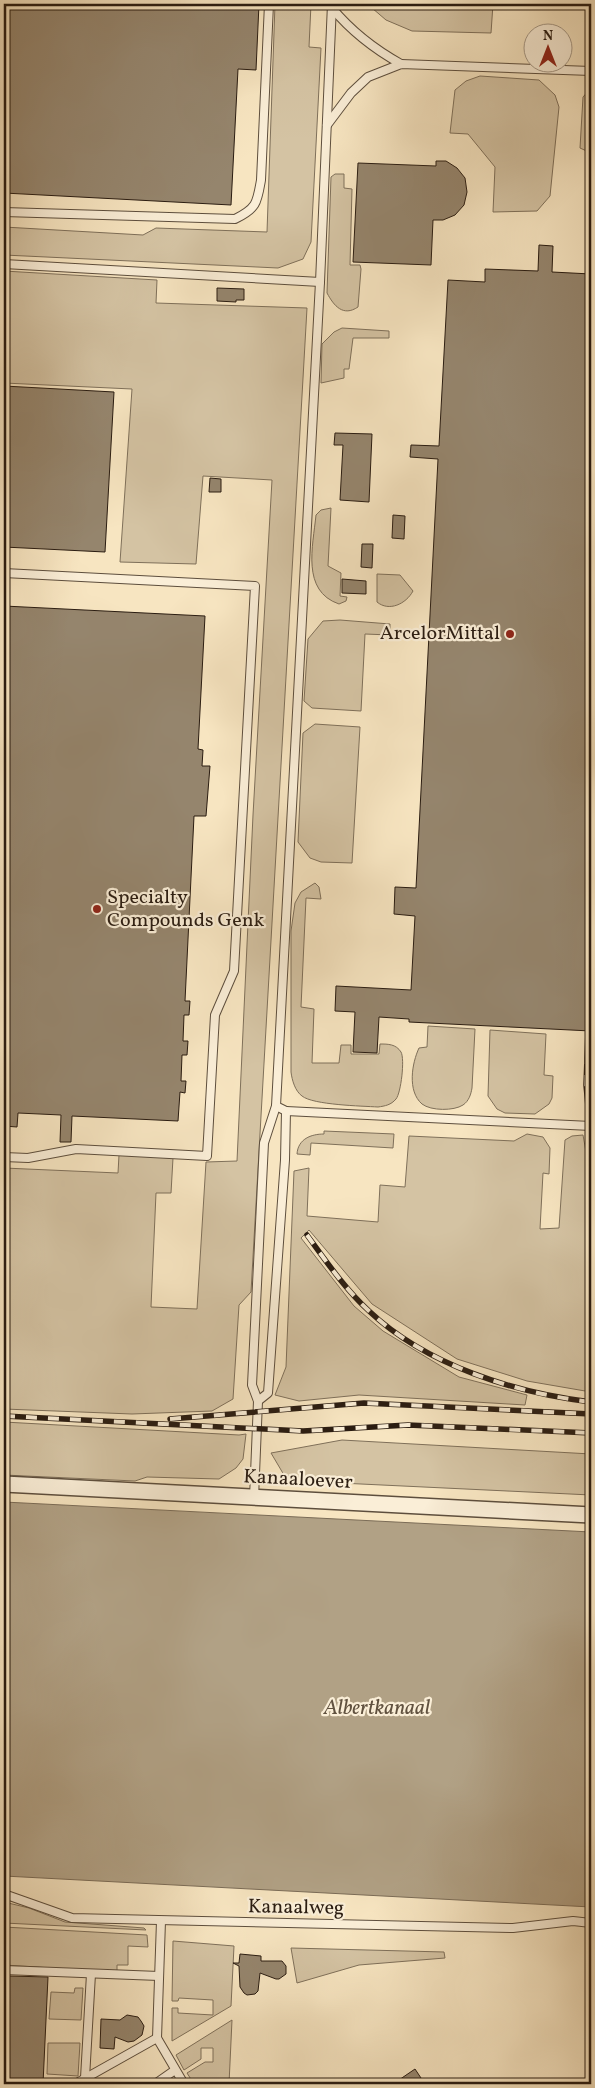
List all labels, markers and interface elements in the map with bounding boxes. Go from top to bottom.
north arrow [522,22,572,72]
text: N [543,27,553,46]
place label: ArcelorMittal [380,620,500,648]
marker: ArcelorMittal [504,628,516,640]
place label: Specialty Compounds Genk [107,884,265,935]
marker: Specialty Compounds Genk [91,903,103,915]
street label: Kanaaloever [243,1463,353,1497]
water label: Albertkanaal [323,1694,430,1723]
street label: Kanaalweg [248,1893,344,1923]

